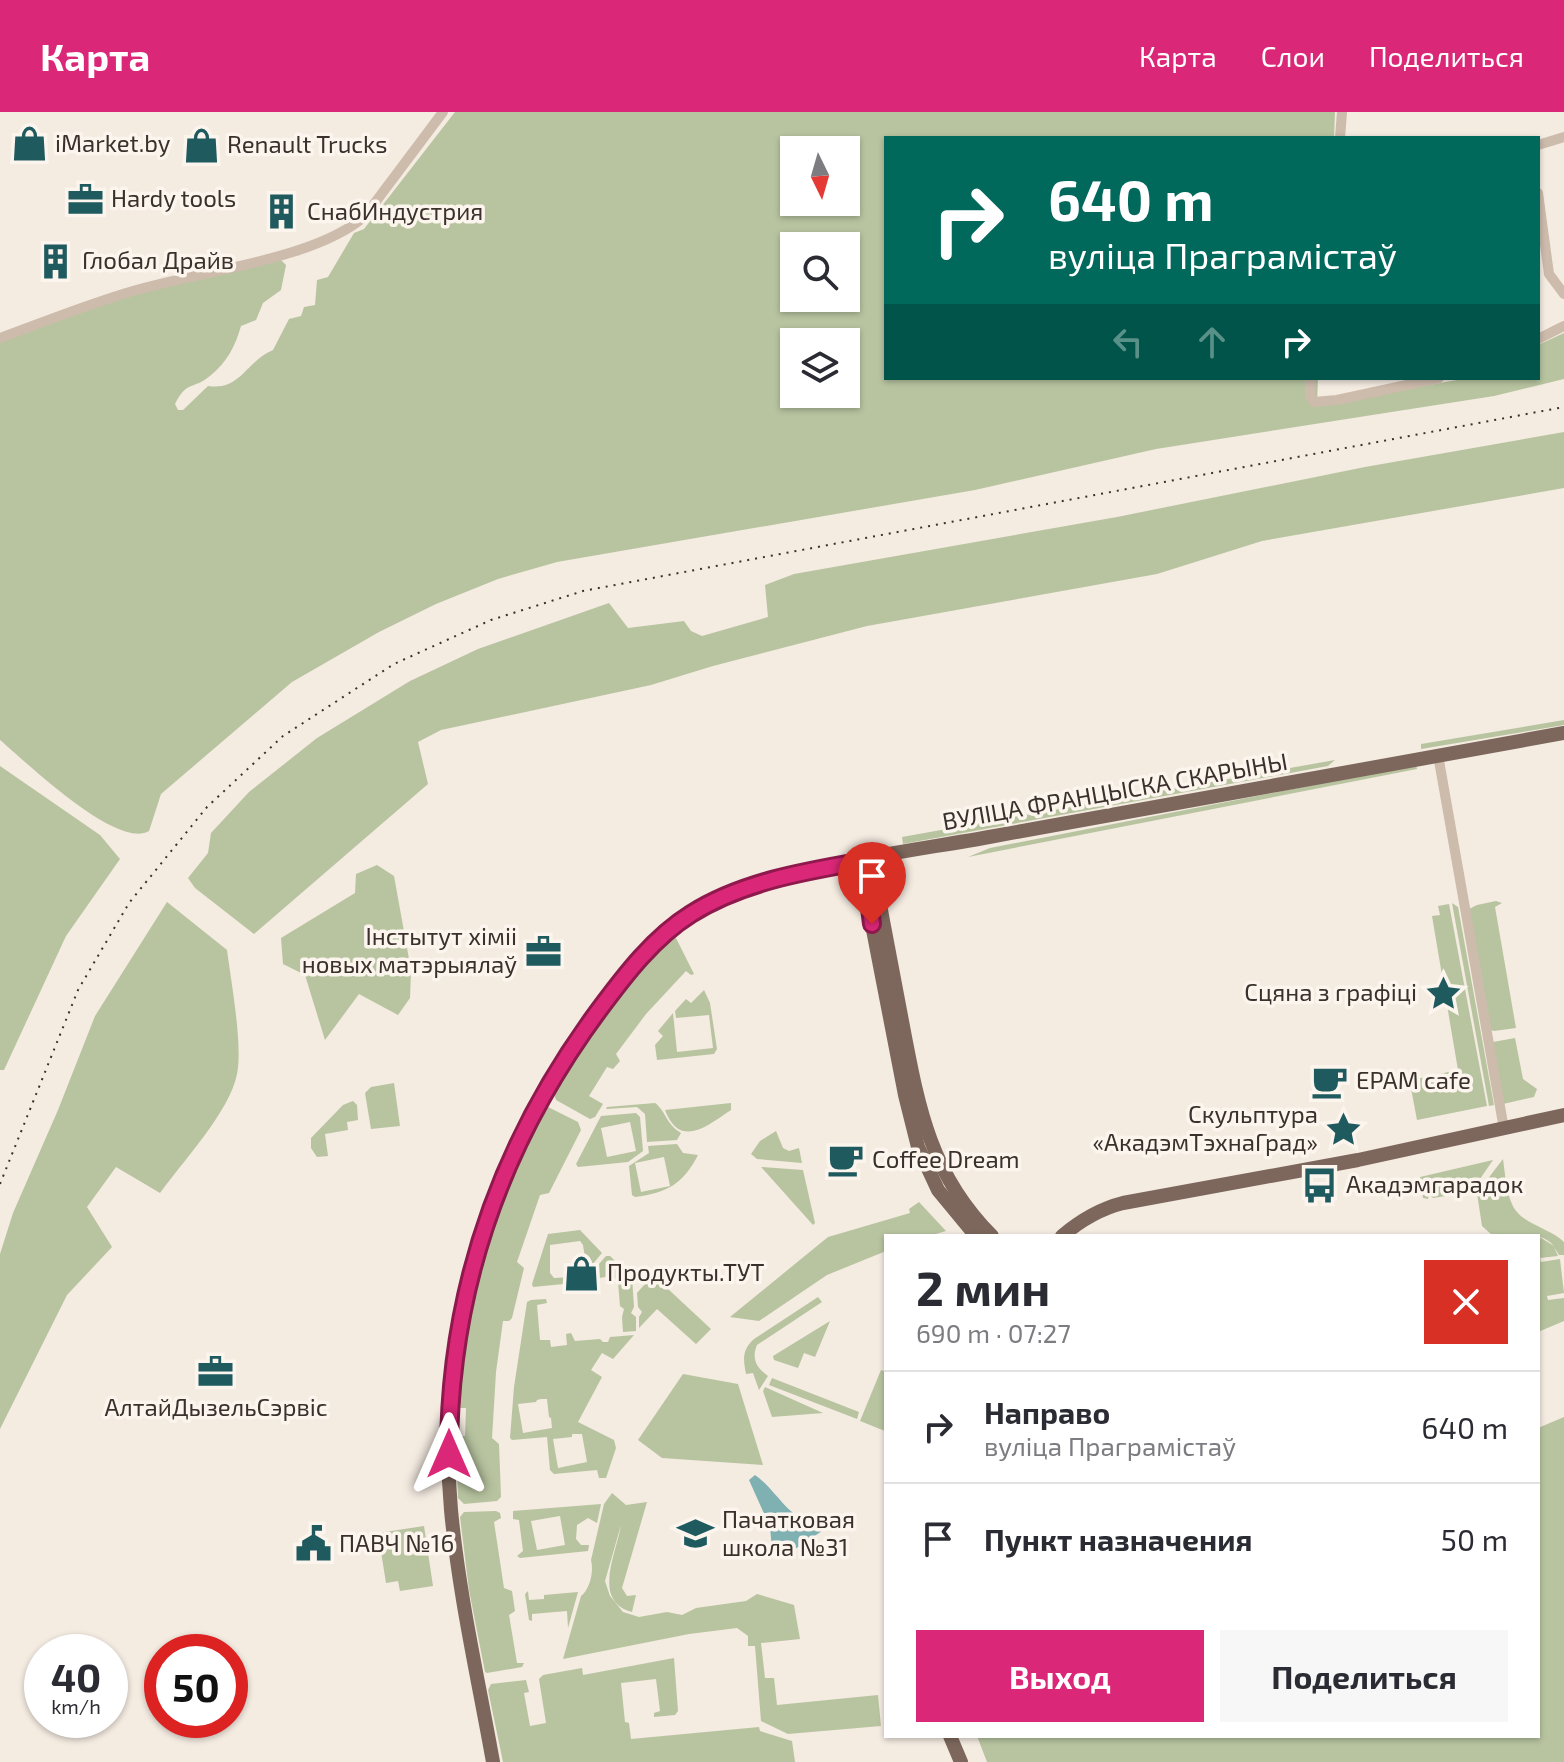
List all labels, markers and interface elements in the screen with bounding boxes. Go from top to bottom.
text: Карта [40,33,150,79]
text: Карта [1139,39,1217,73]
text: Слои [1261,39,1325,73]
text: Поделиться [1369,39,1524,73]
shop icon: iMarket.by [10,125,48,163]
shop icon: Renault Trucks [182,126,220,164]
place label: iMarket.by [55,128,171,157]
place label: Renault Trucks [227,129,387,158]
north arrow [780,136,860,216]
map controls [780,136,860,408]
text: 640 m [1048,165,1213,232]
icon: right [916,168,1020,272]
office icon: Hardy tools [66,180,104,218]
place label: Hardy tools [111,183,236,212]
building icon: СнабИндустрия [262,193,300,231]
place label: СнабИндустрия [307,196,483,226]
button: search [780,232,860,312]
text: вуліца Праграмістаў [1048,233,1397,276]
building icon: Глобал Драйв [37,242,75,280]
place label: Глобал Драйв [82,245,234,274]
icon: left [1106,320,1150,364]
icon: ahead [1190,320,1234,364]
icon: right [1274,320,1318,364]
button: layers [780,328,860,408]
street label: ВУЛІЦА ФРАНЦЫСКА СКАРЫНЫ [940,746,1290,835]
pin [838,842,906,924]
icon: arrive [850,854,894,898]
place label: Інстытут хіміі новых матэрыялаў [302,921,517,979]
office icon: Інстытут хіміі новых матэрыялаў [524,932,562,970]
place icon: Сцяна з графіці [1424,974,1462,1012]
place label: Сцяна з графіці [1244,977,1417,1006]
cafe icon: EPAM cafe [1311,1062,1349,1100]
place label: EPAM cafe [1356,1065,1471,1094]
place label: Скульптура «АкадэмТэхнаГрад» [1092,1099,1318,1156]
place icon: Скульптура «АкадэмТэхнаГрад» [1325,1110,1363,1148]
cafe icon: Coffee Dream [827,1141,865,1179]
place label: Coffee Dream [872,1144,1020,1173]
bus stop icon: Акадэмгарадок [1301,1166,1339,1204]
place label: Акадэмгарадок [1346,1169,1523,1198]
shop icon: Продукты.ТУТ [562,1254,600,1292]
place label: Продукты.ТУТ [607,1257,765,1287]
text: 2 мин [916,1258,1050,1316]
button: close [1424,1260,1508,1344]
text: 690 m · 07:27 [916,1317,1071,1348]
office icon: АлтайДызельСэрвіс [197,1352,235,1390]
place label: АлтайДызельСэрвіс [104,1392,328,1421]
text: Направо [984,1394,1110,1430]
icon: right [916,1405,960,1449]
text: 640 m [1421,1409,1508,1445]
position arrow [407,1412,491,1496]
text: вуліца Праграмістаў [984,1430,1236,1461]
place label: Пачатковая школа №31 [722,1504,855,1561]
school or university icon: Пачатковая школа №31 [677,1515,715,1553]
icon: arrive [916,1517,960,1561]
text: Пункт назначения [984,1521,1252,1557]
text: 50 m [1441,1521,1508,1557]
public building icon: ПАВЧ №16 [294,1525,332,1563]
place label: ПАВЧ №16 [339,1528,454,1557]
button: Выход [916,1630,1204,1722]
button: Поделиться [1220,1630,1508,1722]
speed limit sign: 50 [144,1634,248,1738]
text: 40 [51,1652,101,1700]
text: km/h [51,1694,101,1718]

